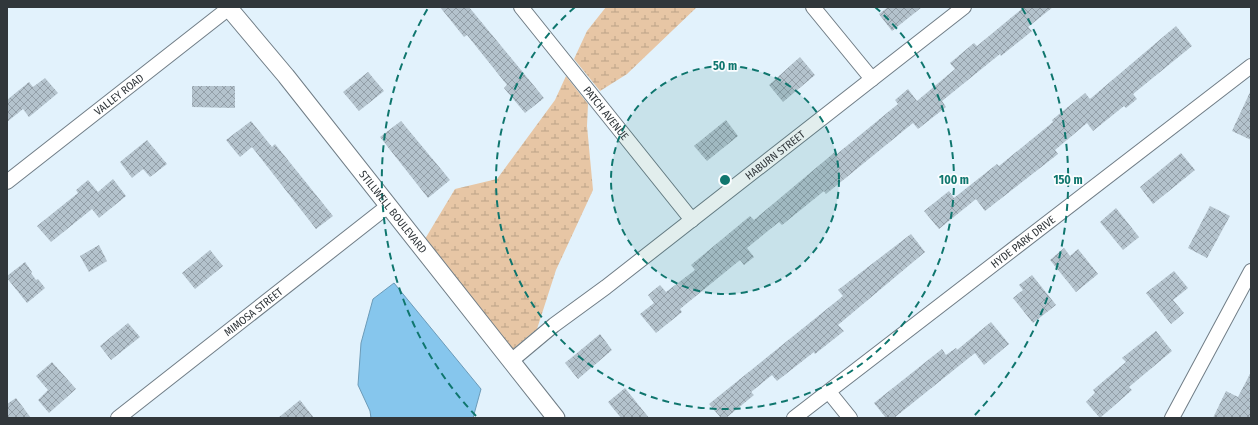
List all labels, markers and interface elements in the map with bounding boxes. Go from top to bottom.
text: 50 m [713,59,737,73]
street label: VALLEY ROAD [91,71,146,118]
street label: PATCH AVENUE [581,84,631,142]
street label: HABURN STREET [743,127,808,182]
street label: STILLWELL BOULEVARD [357,168,430,255]
centre of rings [718,173,732,187]
text: 100 m [939,173,969,187]
text: 150 m [1053,173,1083,187]
street label: HYDE PARK DRIVE [988,213,1058,271]
street label: MIMOSA STREET [221,284,286,339]

